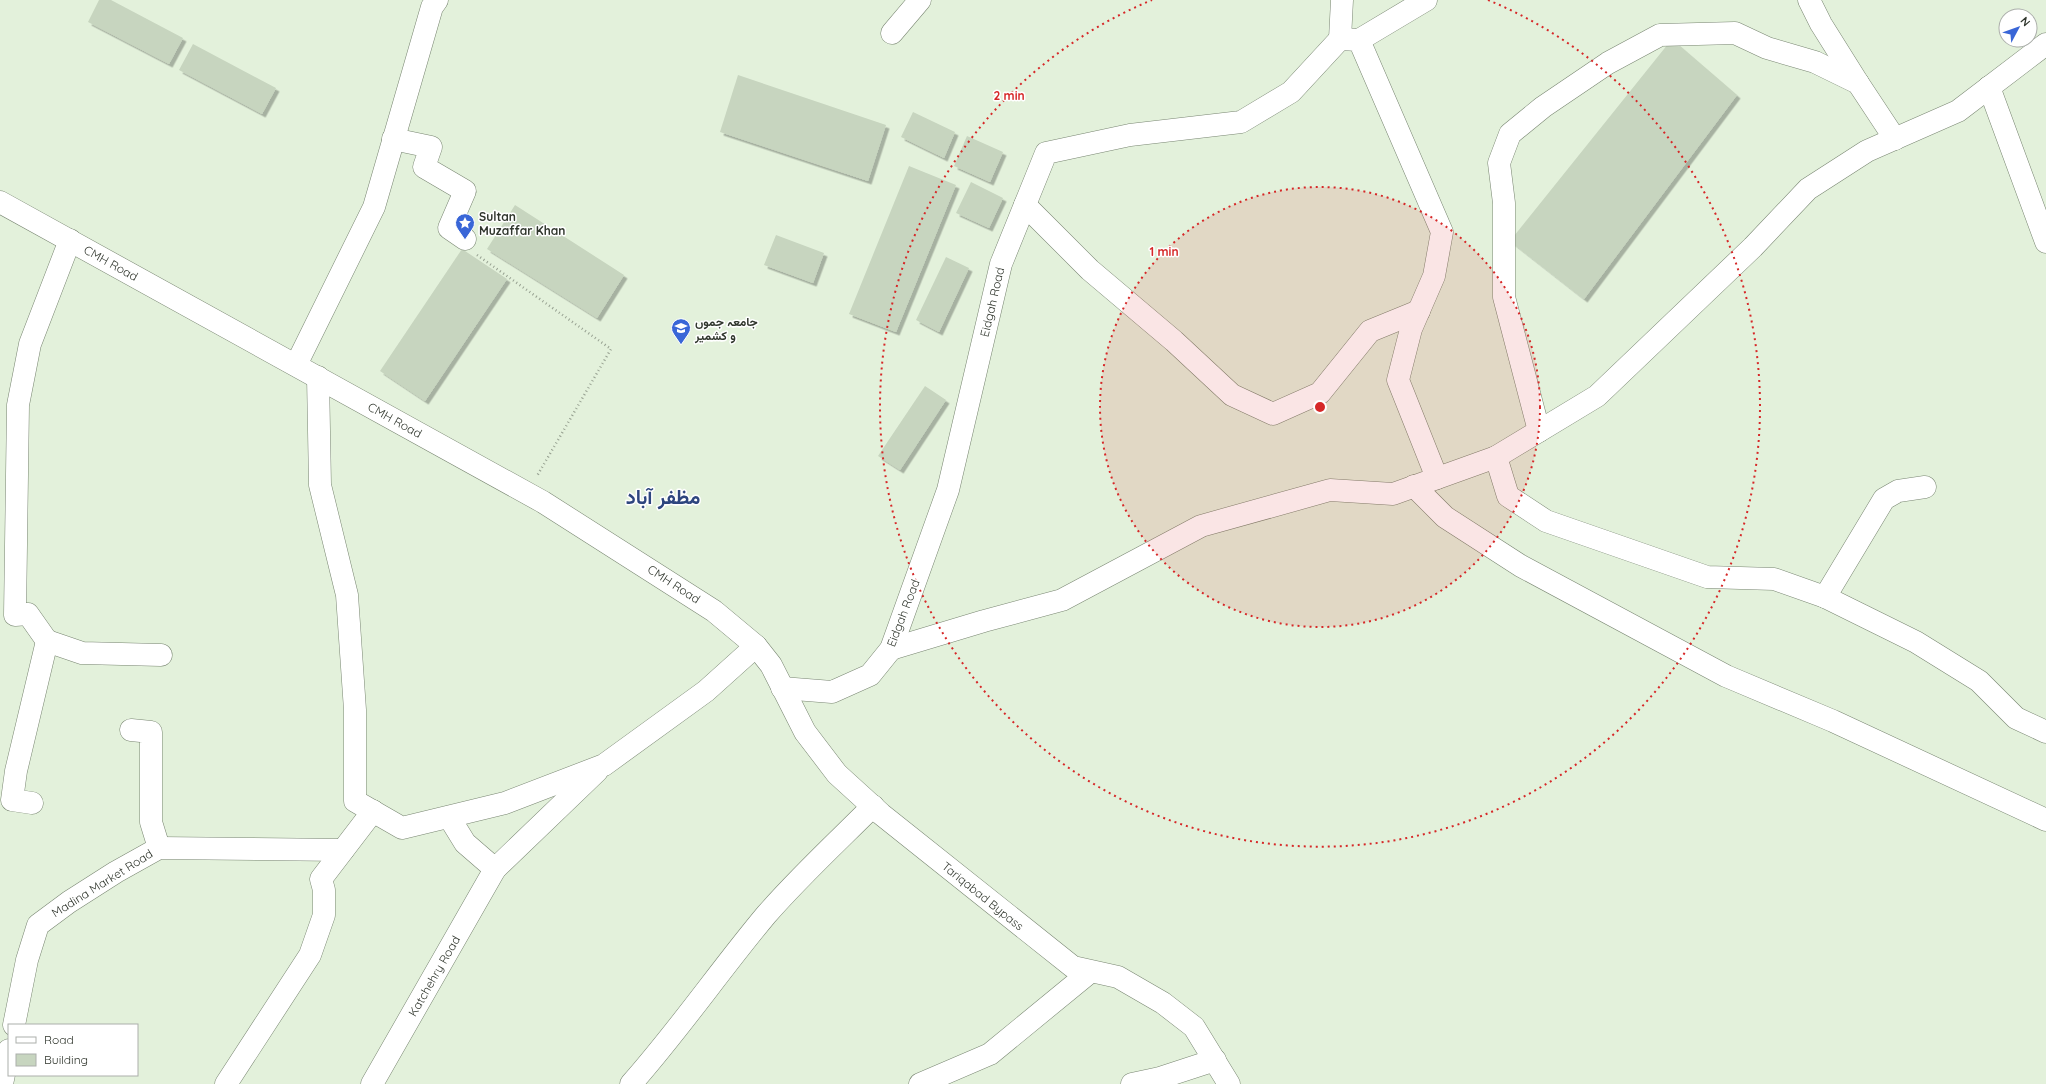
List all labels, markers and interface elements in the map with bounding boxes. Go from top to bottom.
north arrow [1998,8,2038,48]
text: N [2018,14,2033,29]
text: 2 min [993,88,1025,103]
place label: Sultan Muzaffar Khan [479,209,565,238]
place icon: Sultan Muzaffar Khan [454,212,476,240]
street label: CMH Road [81,242,141,284]
text: 1 min [1149,244,1179,259]
street label: Eidgah Road [977,266,1007,338]
place label: جامعہ جموں و کشمیر [694,314,758,344]
school or university icon: جامعہ جموں و کشمیر [670,317,692,345]
street label: CMH Road [365,399,425,441]
centre of rings [1313,400,1327,414]
district label: مظفر آباد [626,484,700,510]
street label: CMH Road [645,562,703,606]
street label: Eidgah Road [883,577,923,649]
street label: Madina Market Road [49,846,155,920]
street label: Tariqabad Bypass [939,859,1027,934]
street label: Katchehry Road [405,933,463,1019]
legend [8,1024,138,1076]
text: Road [44,1032,74,1047]
text: Building [44,1052,88,1067]

